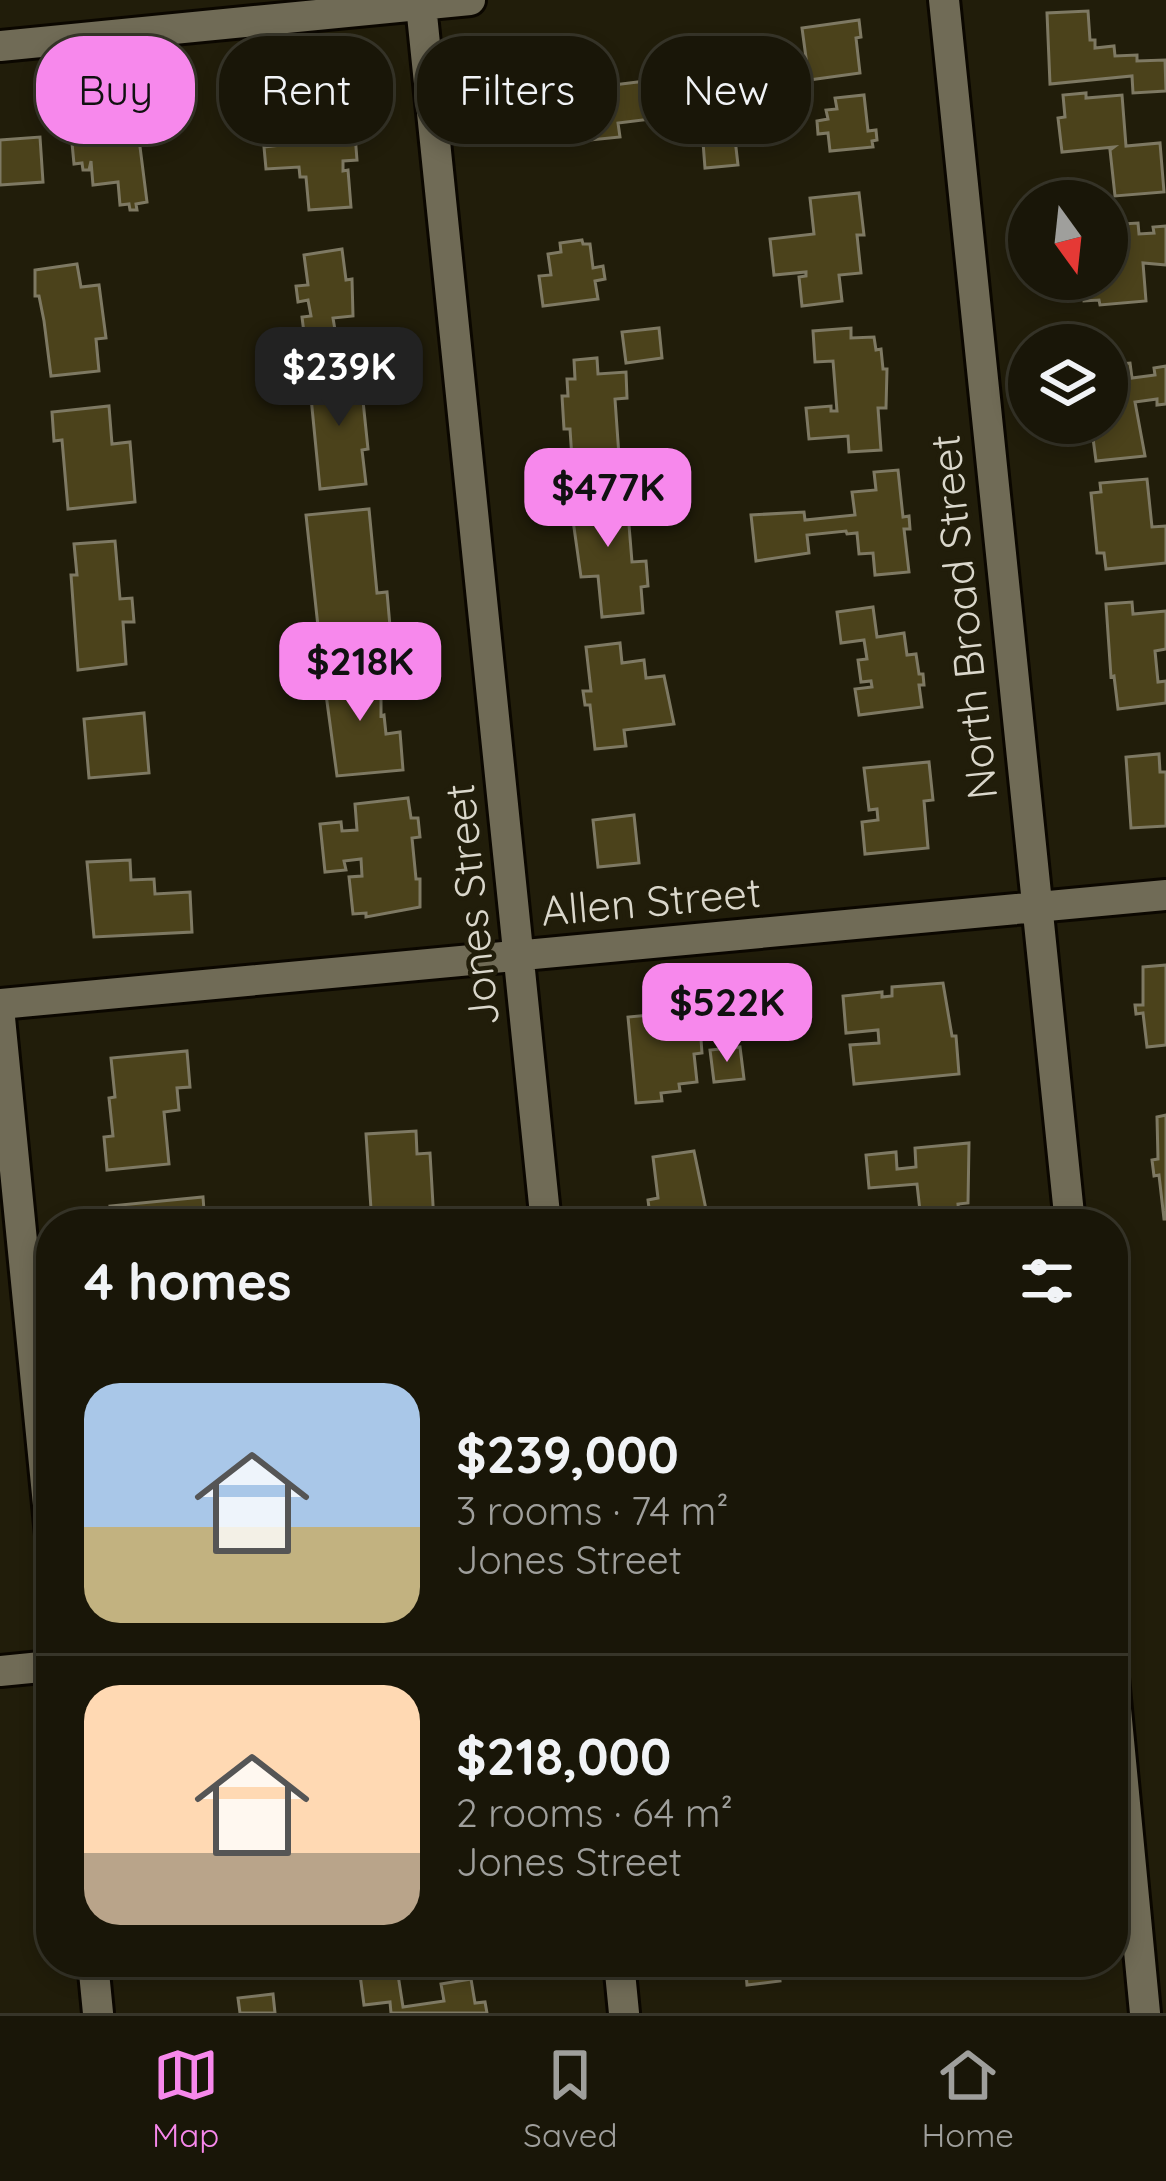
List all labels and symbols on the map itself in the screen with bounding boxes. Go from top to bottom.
north arrow [1008,180,1128,300]
pin: $239K [255,327,423,429]
street label: North Broad Street [917,432,1009,802]
pin: $477K [524,448,692,550]
pin: $218K [276,622,444,724]
street label: Jones Street [432,781,510,1029]
street label: Allen Street [539,865,763,937]
pin: $522K [643,963,811,1065]

